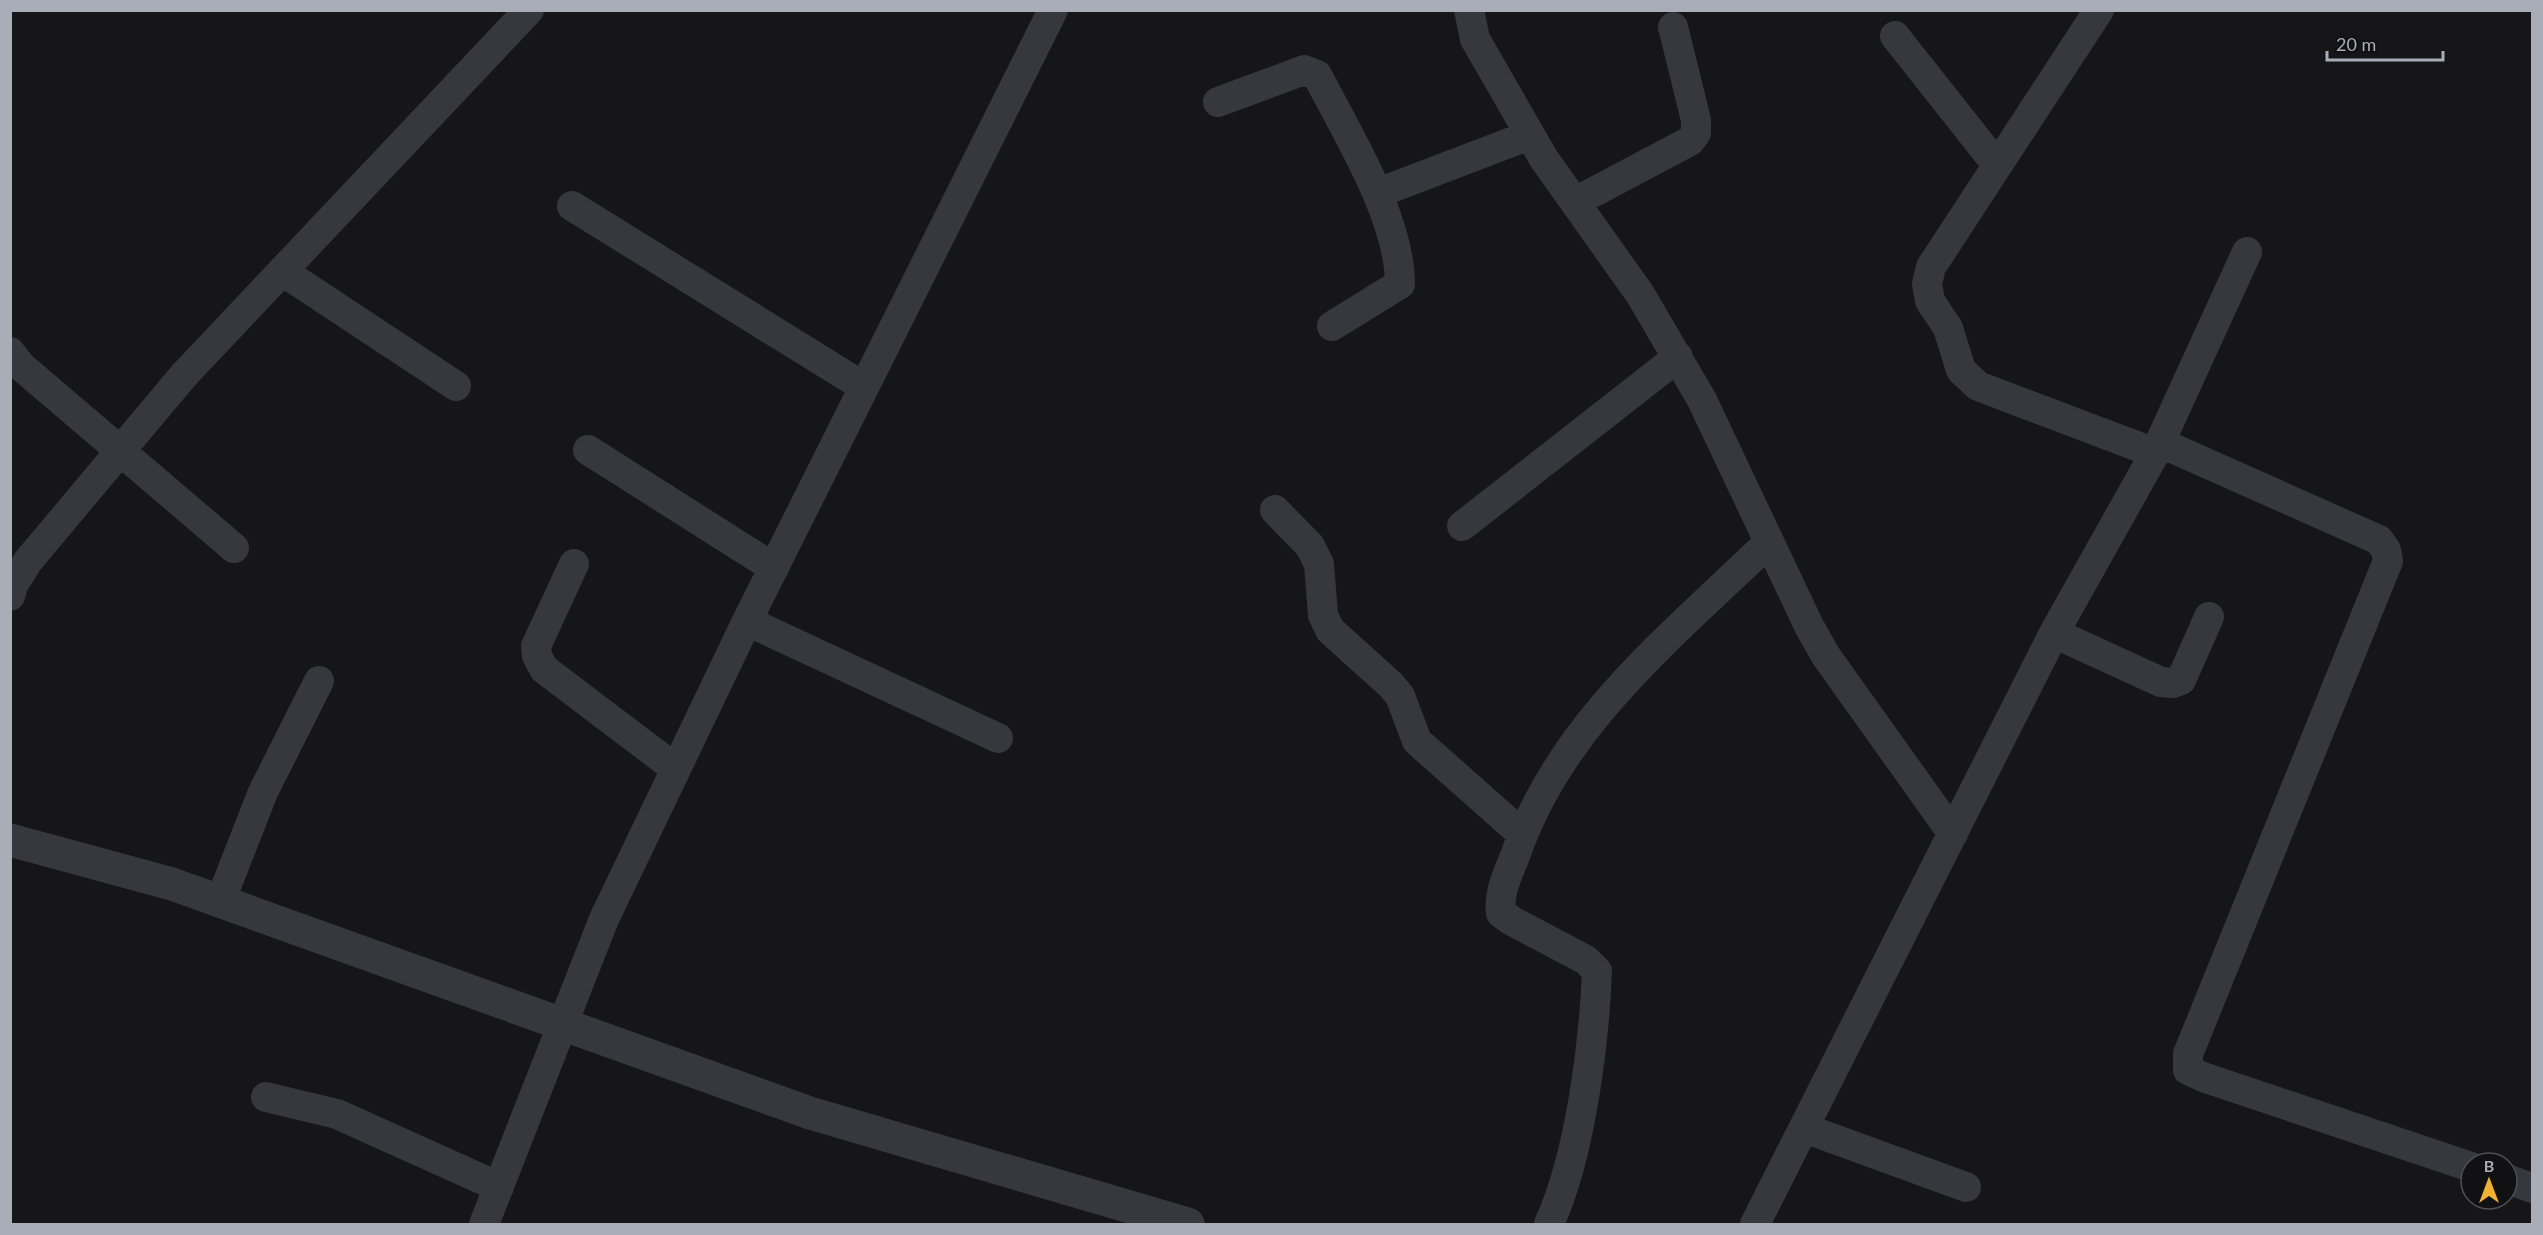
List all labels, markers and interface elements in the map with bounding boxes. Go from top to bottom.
scale bar [2327,24,2442,62]
text: 20 m [2336,33,2376,55]
north arrow [2459,1151,2519,1211]
text: B [2484,1156,2494,1175]

